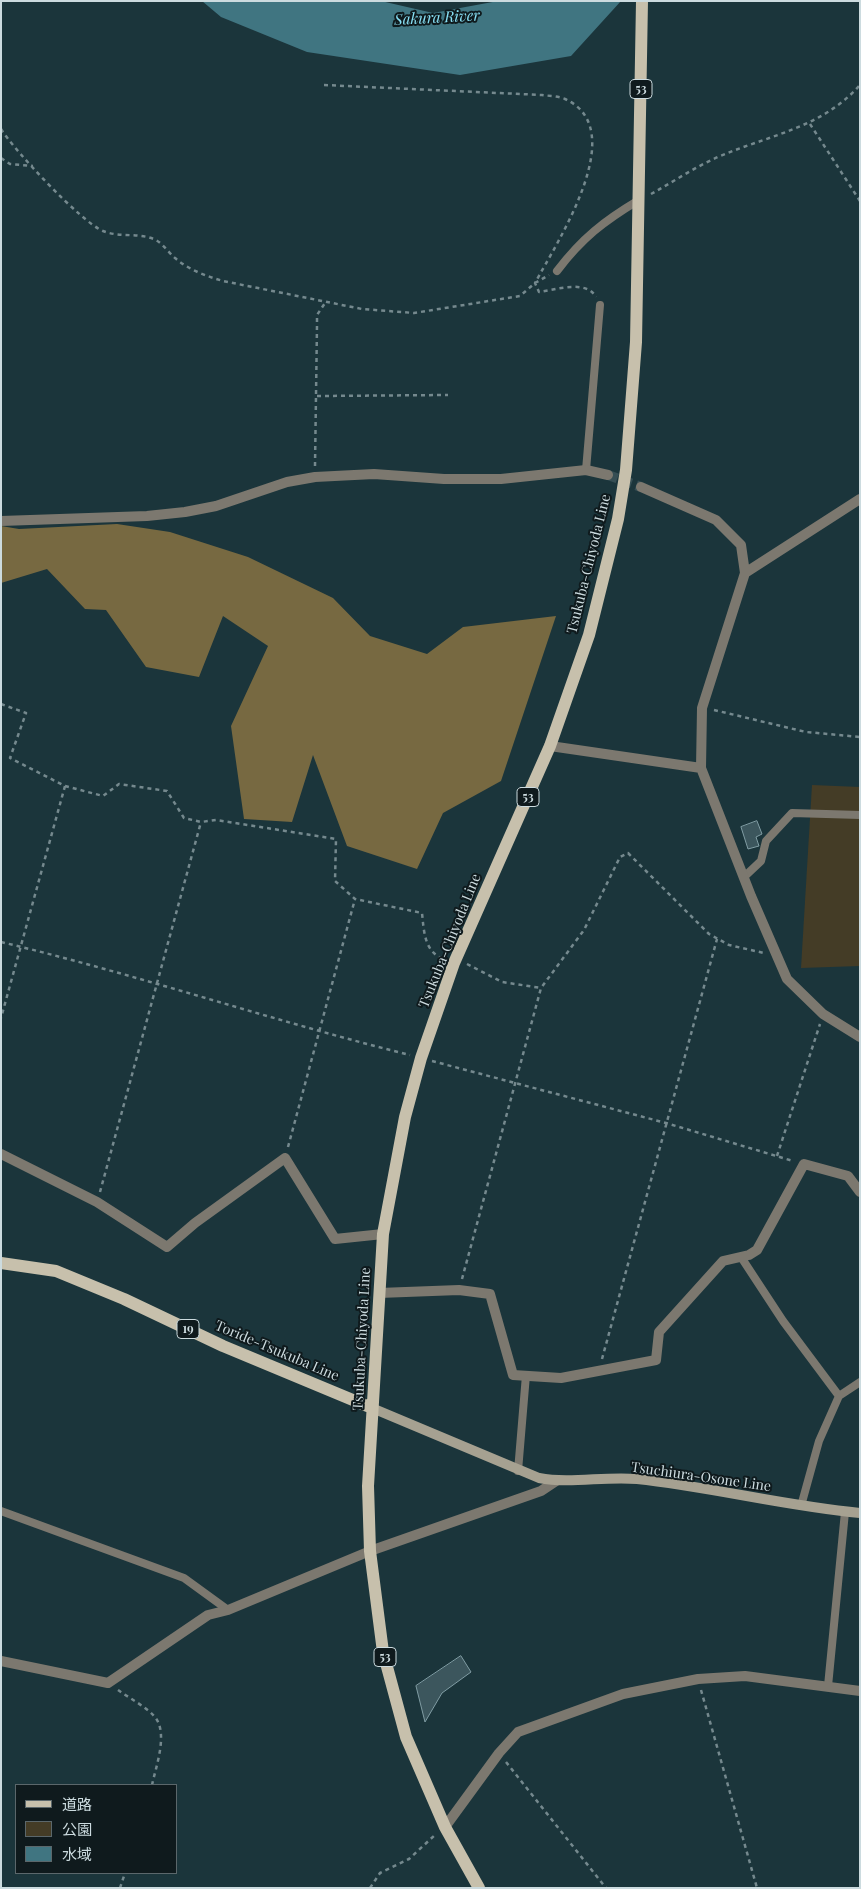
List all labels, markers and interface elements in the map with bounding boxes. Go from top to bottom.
water label: Sakura River [394,7,480,29]
road number: 53 [630,80,652,98]
street label: Tsukuba-Chiyoda Line [564,492,614,636]
road number: 53 [517,788,539,806]
street label: Tsukuba-Chiyoda Line [415,871,485,1011]
street label: Tsukuba-Chiyoda Line [350,1267,374,1411]
street label: Toride-Tsukuba Line [212,1317,342,1385]
road number: 19 [177,1320,199,1338]
street label: Tsuchiura-Osone Line [630,1459,772,1495]
road number: 53 [374,1648,396,1666]
legend [15,1784,178,1874]
text: 道路 [62,1794,92,1814]
text: 公園 [62,1819,92,1839]
text: 水域 [62,1844,92,1864]

